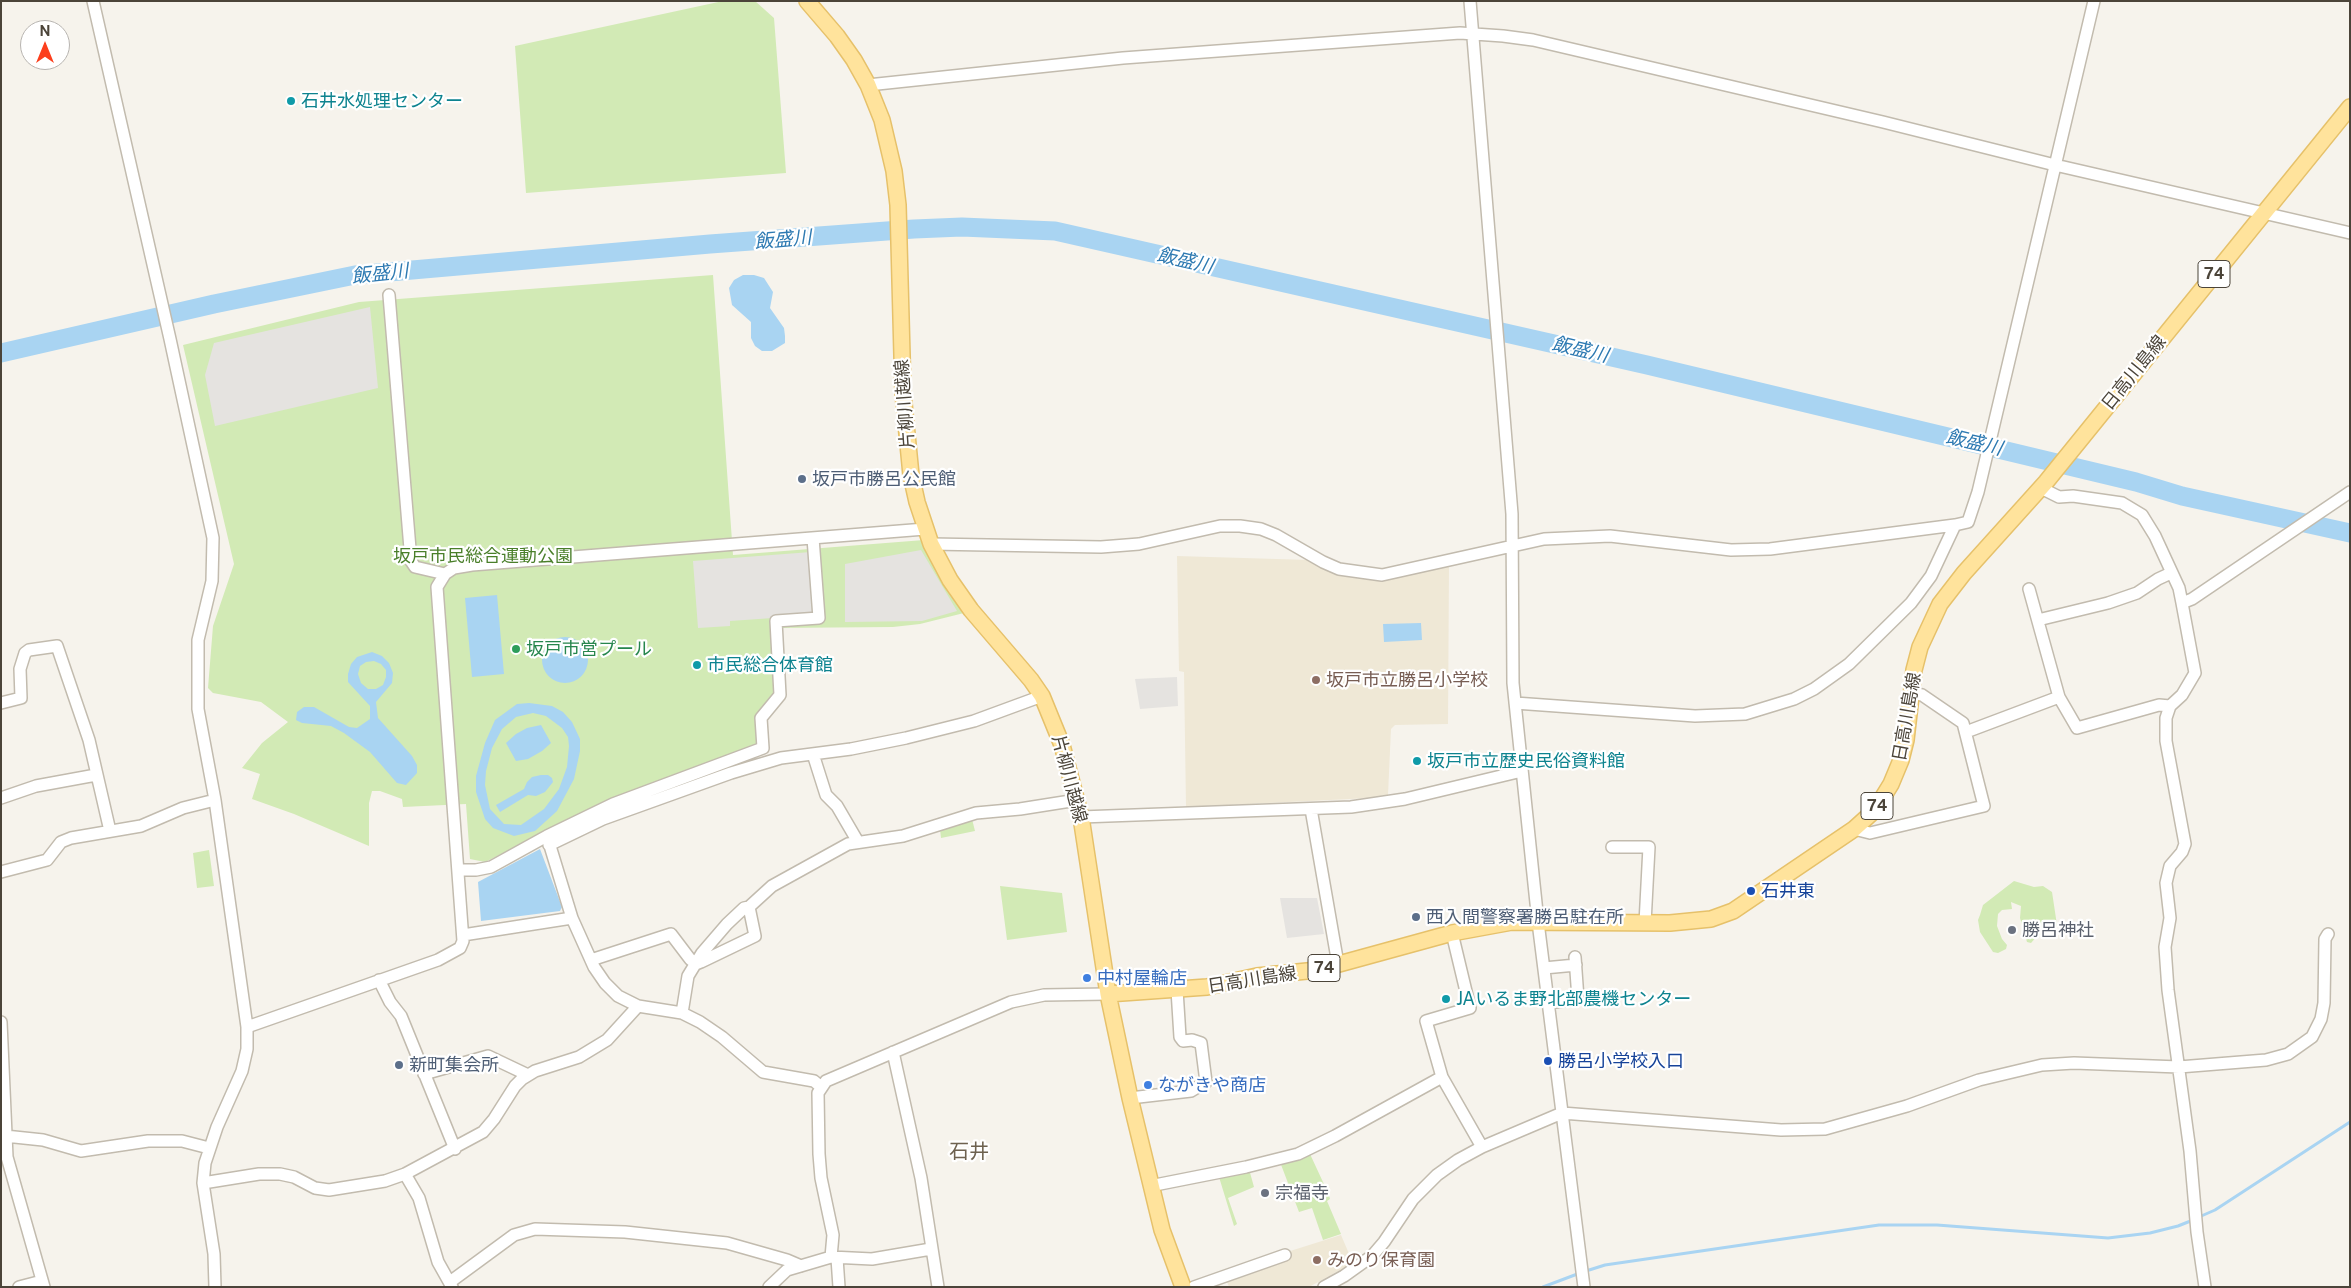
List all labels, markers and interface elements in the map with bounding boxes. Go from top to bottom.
north arrow [20,20,70,70]
text: N [40,23,50,39]
place label: 石井水処理センター [301,90,463,112]
marker: 石井水処理センター [285,95,297,107]
water label: 飯盛川 [754,226,812,254]
water label: 飯盛川 [1155,243,1215,279]
water label: 飯盛川 [350,260,410,288]
road number: 74 [2198,260,2230,288]
street label: 日高川島線 [2097,331,2171,415]
water label: 飯盛川 [1550,332,1610,368]
street label: 片柳川越線 [891,358,919,450]
water label: 飯盛川 [1944,425,2004,461]
place label: 坂戸市勝呂公民館 [812,468,956,490]
marker: 坂戸市勝呂公民館 [796,473,808,485]
park label: 坂戸市民総合運動公園 [393,545,573,567]
place label: 坂戸市営プール [526,638,652,660]
marker: 坂戸市営プール [510,643,522,655]
place label: 市民総合体育館 [707,654,833,676]
marker: 市民総合体育館 [691,659,703,671]
place label: 坂戸市立勝呂小学校 [1326,669,1488,691]
street label: 日高川島線 [1889,671,1925,763]
marker: 坂戸市立勝呂小学校 [1310,674,1322,686]
street label: 片柳川越線 [1047,733,1091,825]
place label: 坂戸市立歴史民俗資料館 [1427,750,1625,772]
marker: 坂戸市立歴史民俗資料館 [1411,755,1423,767]
road number: 74 [1861,792,1893,819]
place label: 石井東 [1761,880,1815,902]
marker: 石井東 [1745,885,1757,897]
place label: 西入間警察署勝呂駐在所 [1426,906,1624,928]
marker: 西入間警察署勝呂駐在所 [1410,911,1422,923]
place label: 勝呂神社 [2022,919,2094,941]
marker: 勝呂神社 [2006,924,2018,936]
road number: 74 [1308,954,1340,981]
street label: 日高川島線 [1206,962,1298,998]
place label: 中村屋輪店 [1097,967,1187,989]
marker: 中村屋輪店 [1081,972,1093,984]
place label: JAいるま野北部農機センター [1456,988,1691,1010]
marker: JAいるま野北部農機センター [1440,993,1452,1005]
place label: 勝呂小学校入口 [1558,1050,1684,1072]
place label: 新町集会所 [409,1054,499,1076]
marker: 勝呂小学校入口 [1542,1055,1554,1067]
marker: 新町集会所 [393,1059,405,1071]
place label: ながきや商店 [1158,1074,1266,1096]
marker: ながきや商店 [1142,1079,1154,1091]
district label: 石井 [949,1140,989,1164]
place label: 宗福寺 [1275,1182,1329,1204]
marker: 宗福寺 [1259,1187,1271,1199]
place label: みのり保育園 [1327,1249,1435,1271]
marker: みのり保育園 [1311,1254,1323,1266]

